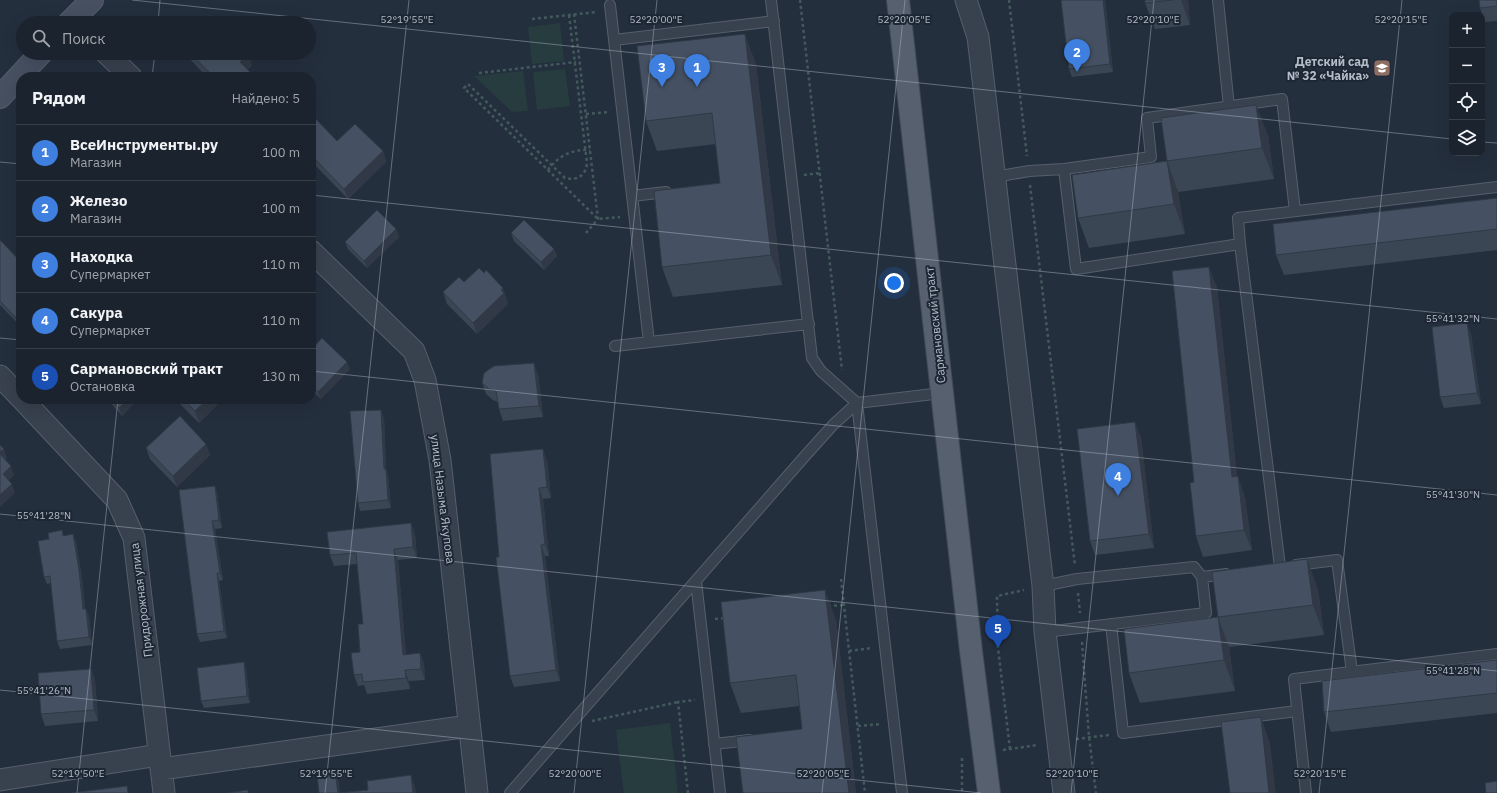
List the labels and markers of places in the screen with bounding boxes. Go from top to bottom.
pin: 2 [1064,39,1090,72]
pin: 3 [649,54,675,87]
pin: 1 [684,54,710,87]
place label: Детский сад № 32 «Чайка» [1287,54,1369,83]
school or university icon: Детский сад № 32 «Чайка» [1372,58,1392,78]
pin: 4 [1105,463,1131,496]
pin: 5 [985,615,1011,648]

